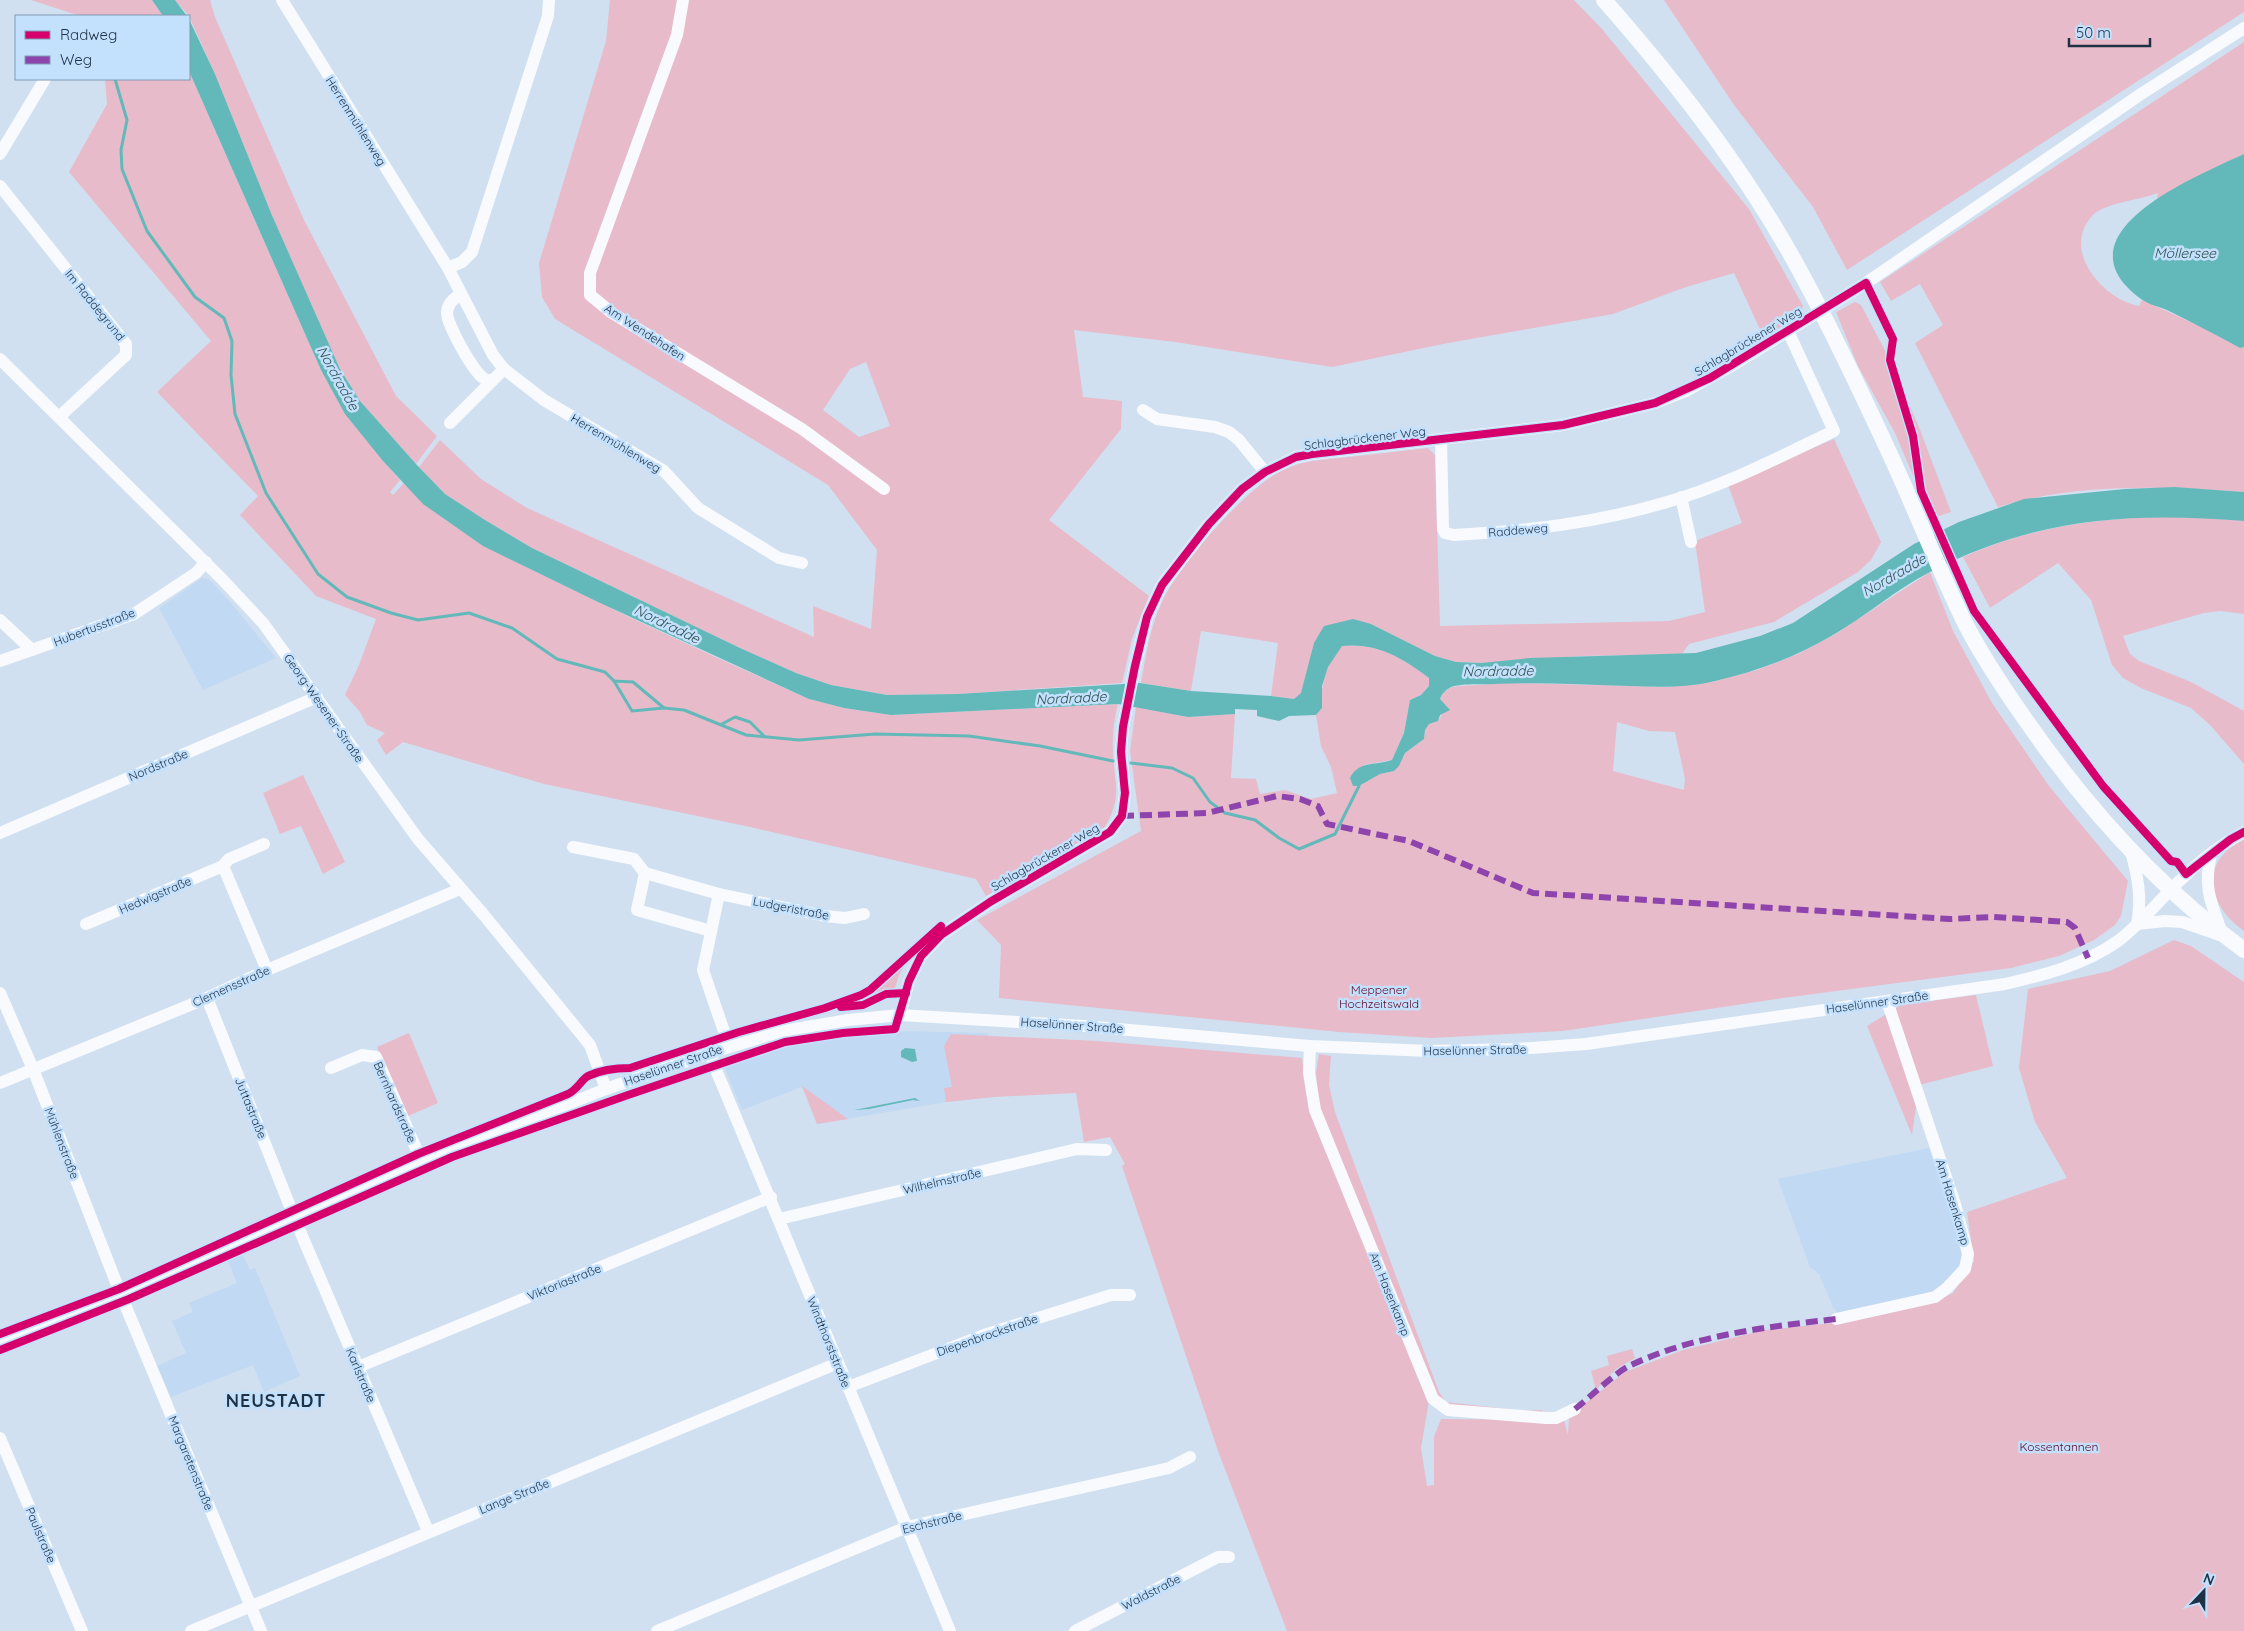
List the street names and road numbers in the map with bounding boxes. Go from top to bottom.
street label: Herrenmühlenweg [323,74,389,168]
street label: Im Raddegrund [62,266,128,344]
street label: Am Wendehafen [602,300,688,364]
street label: Schlagbrückener Weg [1692,303,1804,379]
street label: Herrenmühlenweg [568,410,664,476]
street label: Schlagbrückener Weg [1303,423,1427,453]
street label: Raddeweg [1487,520,1549,540]
street label: Hubertusstraße [51,604,137,649]
street label: Georg-Wesener-Straße [281,651,367,765]
street label: Nordstraße [126,746,190,784]
street label: Schlagbrückener Weg [988,820,1102,894]
street label: Hedwigstraße [117,873,194,917]
street label: Ludgeristraße [752,893,831,923]
street label: Clemensstraße [190,962,272,1010]
street label: Haselünner Straße [1825,987,1929,1017]
street label: Haselünner Straße [1020,1014,1124,1036]
street label: Haselünner Straße [622,1041,724,1089]
street label: Haselünner Straße [1423,1042,1527,1058]
street label: Bernhardstraße [370,1059,420,1145]
street label: Juttastraße [232,1075,270,1141]
street label: Mühlenstraße [41,1105,83,1181]
street label: Am Hasenkamp [1933,1157,1973,1247]
street label: Wilhelmstraße [901,1165,983,1197]
street label: Am Hasenkamp [1366,1250,1414,1338]
street label: Viktoriastraße [525,1260,603,1304]
street label: Windthorststraße [804,1294,854,1390]
street label: Diepenbrockstraße [934,1311,1040,1359]
street label: Karlstraße [343,1345,379,1405]
street label: Margaretenstraße [165,1414,217,1513]
street label: Lange Straße [477,1475,552,1517]
street label: Paulstraße [23,1505,60,1565]
street label: Eschstraße [901,1507,964,1537]
street label: Waldstraße [1119,1571,1183,1613]

